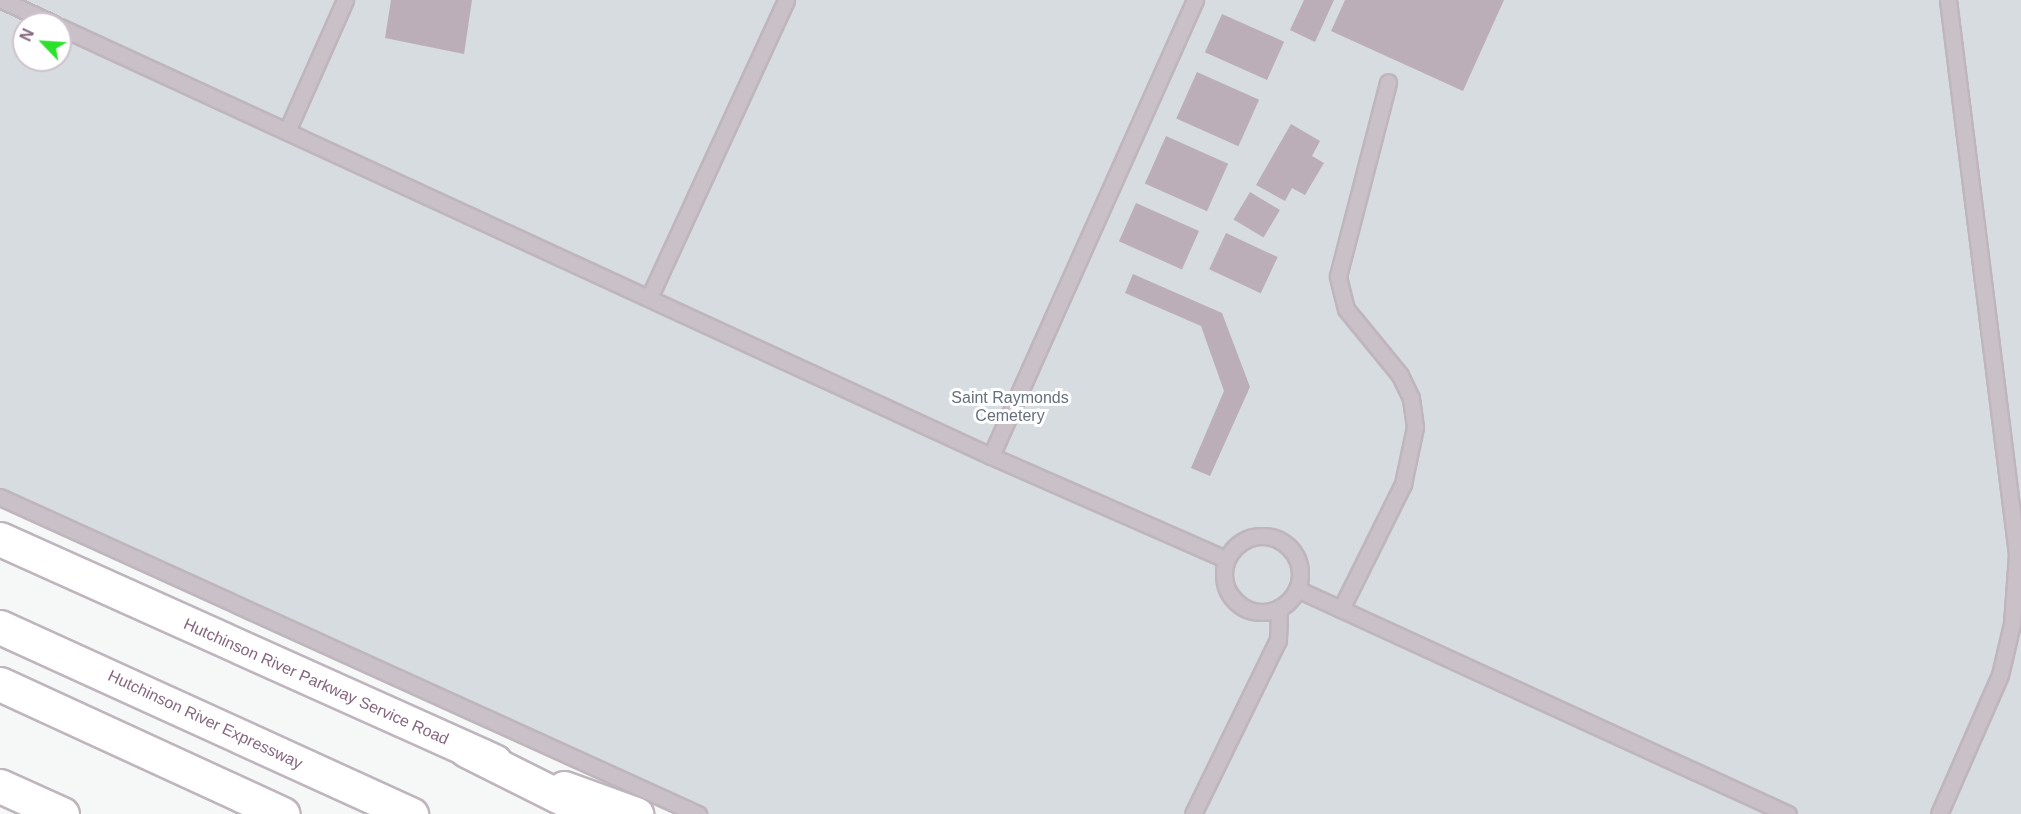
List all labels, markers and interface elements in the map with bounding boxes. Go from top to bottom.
north arrow [12,12,72,72]
text: N [17,26,37,44]
park label: Saint Raymonds Cemetery [951,388,1069,426]
street label: Hutchinson River Parkway Service Road [180,615,452,749]
street label: Hutchinson River Expressway [105,666,305,774]

